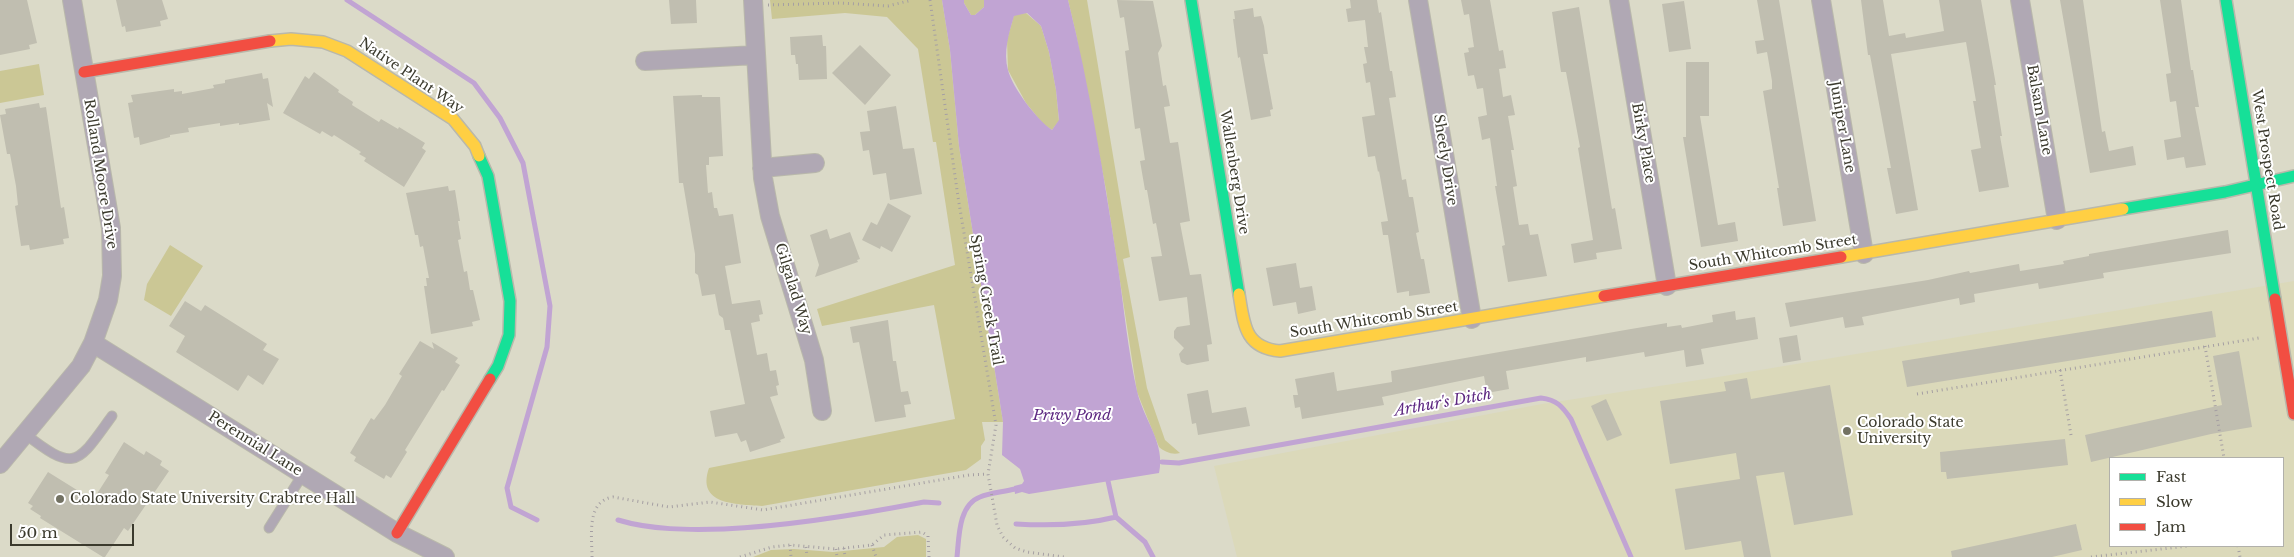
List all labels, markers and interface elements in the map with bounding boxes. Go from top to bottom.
street label: Native Plant Way [355,35,467,117]
street label: Balsam Lane [2023,63,2055,157]
street label: Juniper Lane [1826,80,1858,174]
street label: West Prospect Road [2248,88,2286,232]
street label: Rolland Moore Drive [80,98,120,250]
street label: Birky Place [1628,102,1658,184]
street label: Wallenberg Drive [1216,108,1252,236]
street label: Sheely Drive [1429,113,1461,207]
street label: South Whitcomb Street [1688,231,1858,275]
street label: Spring Creek Trail [966,233,1006,367]
street label: Gilgalad Way [771,241,815,337]
street label: South Whitcomb Street [1289,298,1459,342]
water label: Arthur's Ditch [1393,386,1493,420]
water label: Privy Pond [1033,407,1111,425]
street label: Perennial Lane [205,408,305,480]
place label: Colorado State University [1857,415,1963,448]
marker: Colorado State University [1841,425,1853,437]
legend [2109,457,2284,547]
text: Fast [2156,467,2186,486]
place label: Colorado State University Crabtree Hall [70,491,355,507]
text: Slow [2156,492,2193,511]
marker: Colorado State University Crabtree Hall [54,493,66,505]
scale bar [12,514,136,546]
text: Jam [2156,517,2186,536]
text: 50 m [18,523,58,542]

